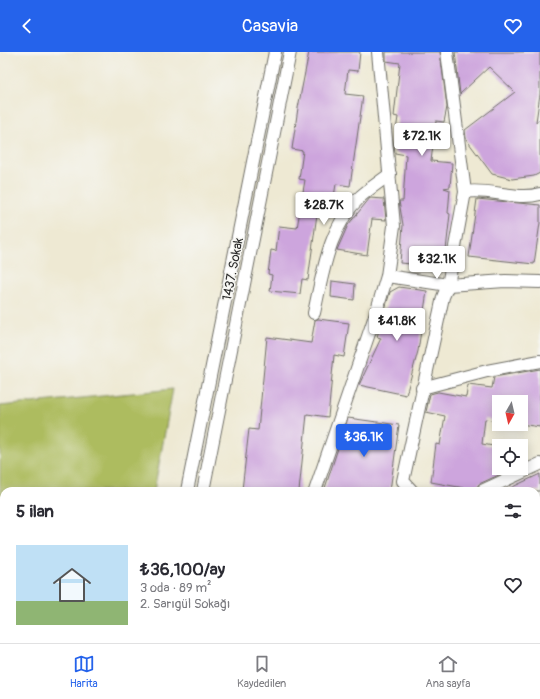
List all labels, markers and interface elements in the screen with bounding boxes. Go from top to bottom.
icon: back [16,15,38,37]
text: Casavia [242,15,298,38]
icon: heart [502,15,524,37]
pin: ₺72.1K [389,123,455,157]
text: ₺72.1K [403,128,441,144]
pin: ₺28.7K [291,192,357,226]
text: ₺28.7K [304,197,344,213]
street label: 1437. Sokak [219,236,247,302]
pin: ₺32.1K [404,246,470,280]
text: ₺32.1K [418,251,456,267]
pin: ₺41.8K [364,308,430,342]
text: ₺41.8K [378,313,416,329]
north arrow [492,395,528,431]
map controls [492,395,528,475]
pin: ₺36.1K [331,424,397,458]
text: ₺36.1K [345,429,383,445]
button: locate [492,439,528,475]
icon: filters [502,500,524,522]
text: 5 ilan [16,501,54,522]
text: ₺36,100/ay [140,559,225,580]
icon: home [48,561,96,609]
icon: heart [502,574,524,596]
text: 3 oda · 89 m² [140,580,211,596]
text: 2. Sarıgül Sokağı [140,596,230,612]
tab: Harita [70,653,98,690]
tab: Kaydedilen [237,653,286,690]
tab: Ana sayfa [426,653,470,690]

